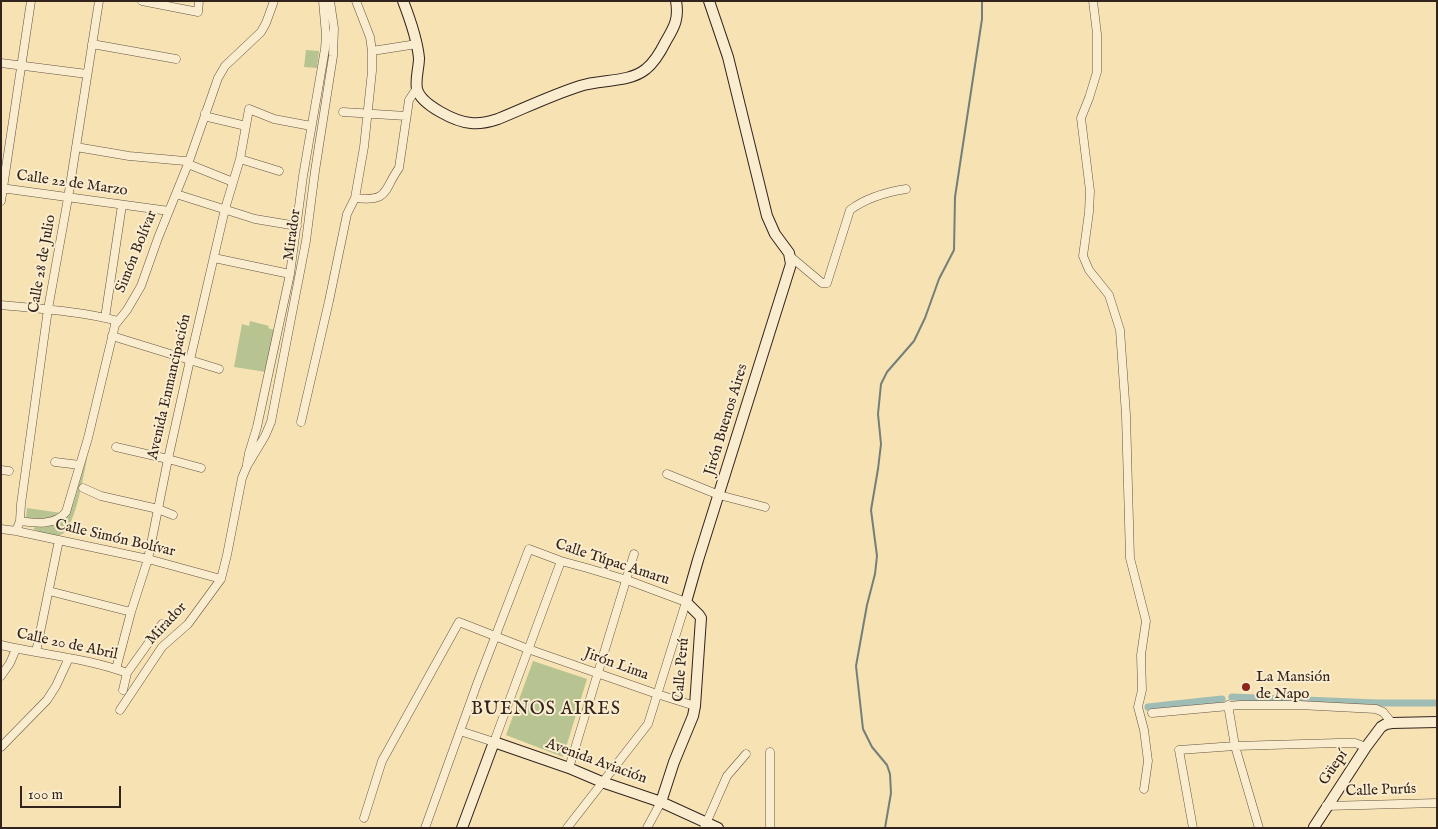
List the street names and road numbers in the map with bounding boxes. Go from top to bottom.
street label: Calle 22 de Marzo [15,167,129,201]
street label: Simón Bolívar [112,208,162,296]
street label: Mirador [280,208,306,262]
street label: Calle 28 de Julio [25,213,61,315]
street label: Avenida Enmancipación [144,312,196,462]
street label: Jirón Buenos Aires [701,362,753,478]
street label: Calle Simón Bolívar [53,516,177,562]
street label: Calle Túpac Amaru [553,536,671,590]
street label: Mirador [143,599,191,649]
street label: Calle 20 de Abril [15,625,119,665]
street label: Calle Perú [670,637,694,703]
street label: Jirón Lima [581,645,651,685]
street label: Avenida Aviación [543,735,649,789]
street label: Güepí [1316,747,1352,789]
street label: Calle Purús [1345,781,1417,801]

